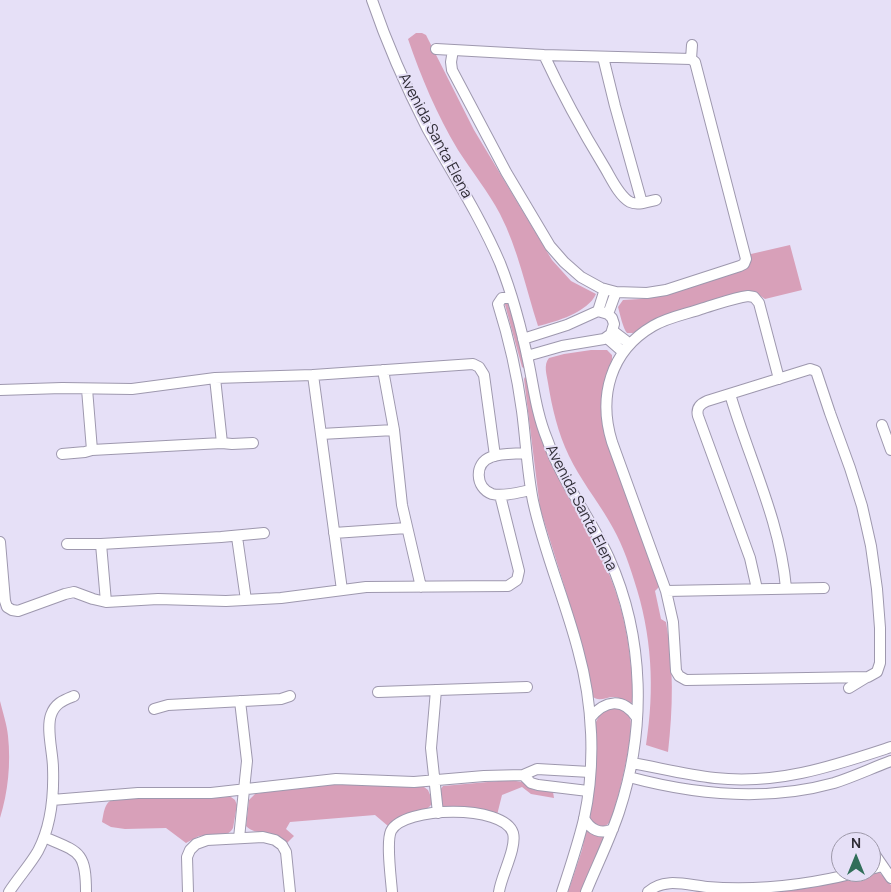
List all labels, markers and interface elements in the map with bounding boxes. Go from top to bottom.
street label: Avenida Santa Elena [394,70,476,202]
street label: Avenida Santa Elena [541,442,621,574]
north arrow [831,832,881,882]
text: N [851,833,861,852]

